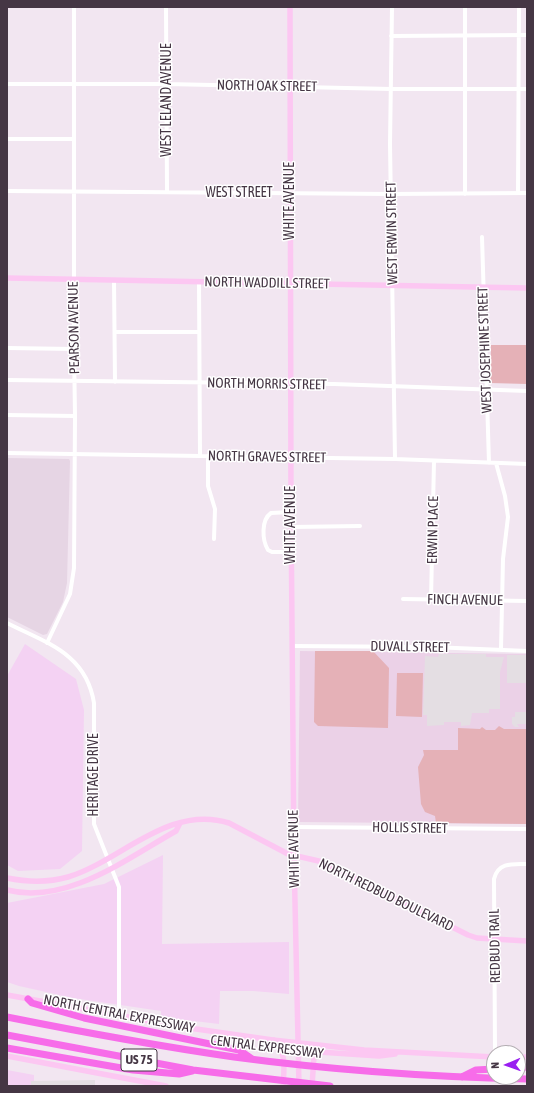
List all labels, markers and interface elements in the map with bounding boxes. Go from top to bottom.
street label: WEST LELAND AVENUE [159,43,175,157]
street label: NORTH OAK STREET [217,77,317,95]
street label: WHITE AVENUE [282,162,298,240]
street label: WEST ERWIN STREET [383,181,401,285]
street label: WEST STREET [205,185,273,201]
street label: NORTH WADDILL STREET [204,274,330,292]
street label: PEARSON AVENUE [65,281,83,375]
street label: WEST JOSEPHINE STREET [474,287,496,413]
street label: NORTH MORRIS STREET [207,375,327,393]
street label: NORTH GRAVES STREET [208,448,326,466]
street label: WHITE AVENUE [283,486,299,564]
street label: ERWIN PLACE [424,496,442,564]
street label: FINCH AVENUE [427,591,503,609]
street label: DUVALL STREET [370,638,450,656]
street label: HERITAGE DRIVE [86,733,102,817]
street label: WHITE AVENUE [285,810,303,888]
street label: HOLLIS STREET [372,819,448,837]
street label: NORTH REDBUD BOULEVARD [316,855,456,935]
street label: REDBUD TRAIL [486,909,504,983]
street label: NORTH CENTRAL EXPRESSWAY [42,991,196,1037]
street label: CENTRAL EXPRESSWAY [209,1032,325,1062]
north arrow [486,1045,526,1085]
road number: US 75 [121,1049,157,1071]
text: N [489,1062,501,1069]

